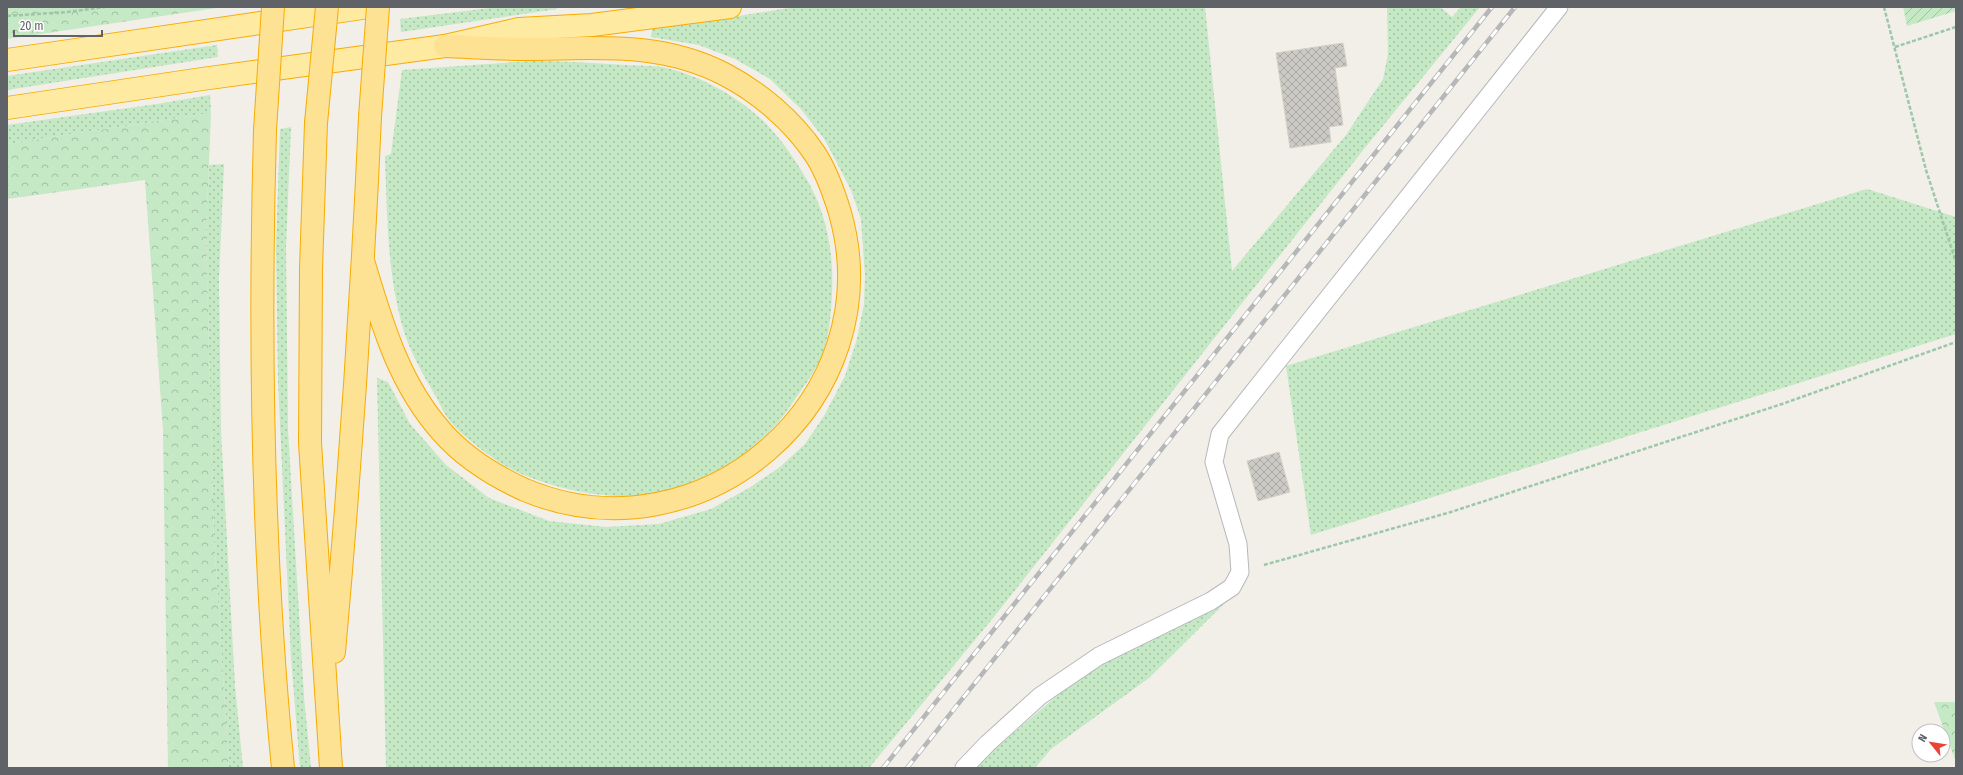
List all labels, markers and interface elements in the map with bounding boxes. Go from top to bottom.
scale bar [14,12,102,38]
text: 20 m [20,19,44,33]
north arrow [1911,723,1951,763]
text: N [1915,732,1930,744]

